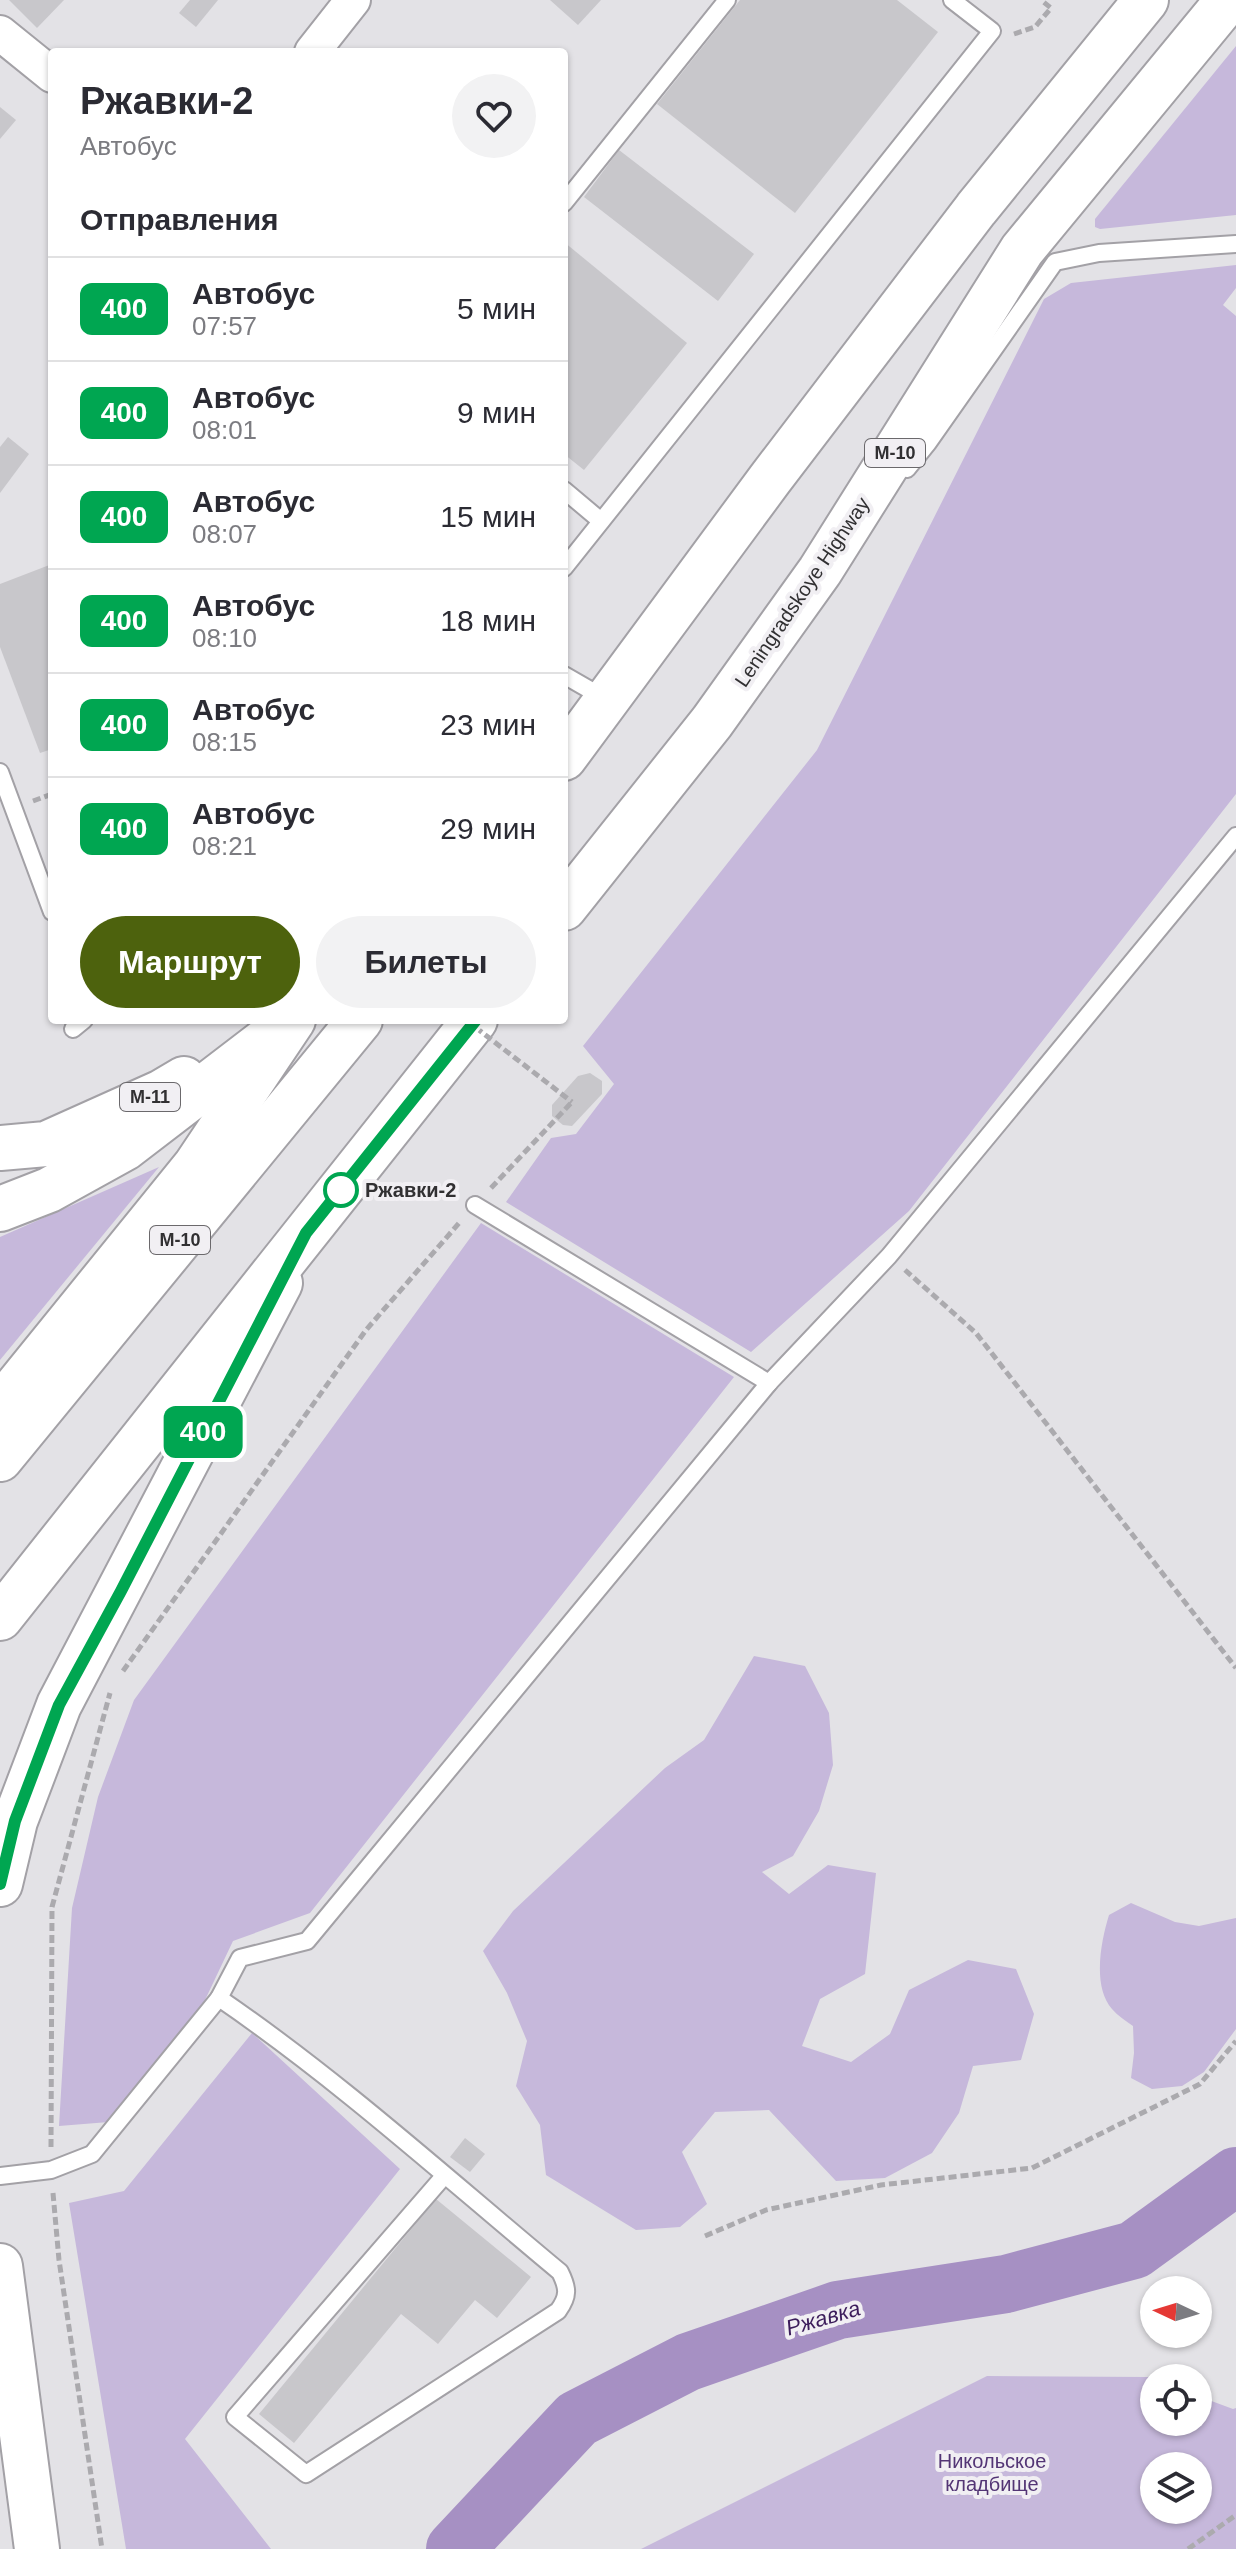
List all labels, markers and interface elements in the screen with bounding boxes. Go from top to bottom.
button: heart [452,74,536,158]
text: Ржавки-2 [80,80,253,122]
text: Автобус [80,131,177,161]
text: Отправления [80,203,279,236]
text: Автобус [192,277,315,310]
text: 5 мин [457,292,536,325]
text: 400 [101,293,147,324]
text: 07:57 [192,311,257,341]
text: Автобус [192,381,315,414]
text: 9 мин [457,396,536,429]
text: 400 [101,397,147,428]
text: 08:01 [192,415,257,445]
road number: М-10 [865,439,925,467]
text: Автобус [192,485,315,518]
street label: Leningradskoye Highway [730,493,874,691]
text: 15 мин [440,500,536,533]
text: 400 [101,501,147,532]
text: 08:07 [192,519,257,549]
text: Автобус [192,589,315,622]
text: 18 мин [440,604,536,637]
text: 400 [101,605,147,636]
text: 08:10 [192,623,257,653]
text: Автобус [192,693,315,726]
text: 23 мин [440,708,536,741]
text: 400 [101,709,147,740]
text: 08:15 [192,727,257,757]
text: Автобус [192,797,315,830]
text: 29 мин [440,812,536,845]
text: 400 [101,813,147,844]
text: 08:21 [192,831,257,861]
button: Маршрут [80,916,300,1008]
button: Билеты [316,916,536,1008]
road number: М-11 [120,1083,180,1111]
marker: Ржавки-2 [324,1173,358,1207]
place label: Ржавки-2 [365,1179,456,1201]
road number: М-10 [150,1226,210,1254]
line badge: 400 [157,1406,249,1458]
text: 400 [180,1416,226,1447]
north arrow [1140,2276,1212,2348]
map controls [1140,2276,1212,2524]
water label: Ржавка [783,2295,863,2341]
button: locate [1140,2364,1212,2436]
park label: Никольское кладбище [938,2450,1046,2495]
button: layers [1140,2452,1212,2524]

